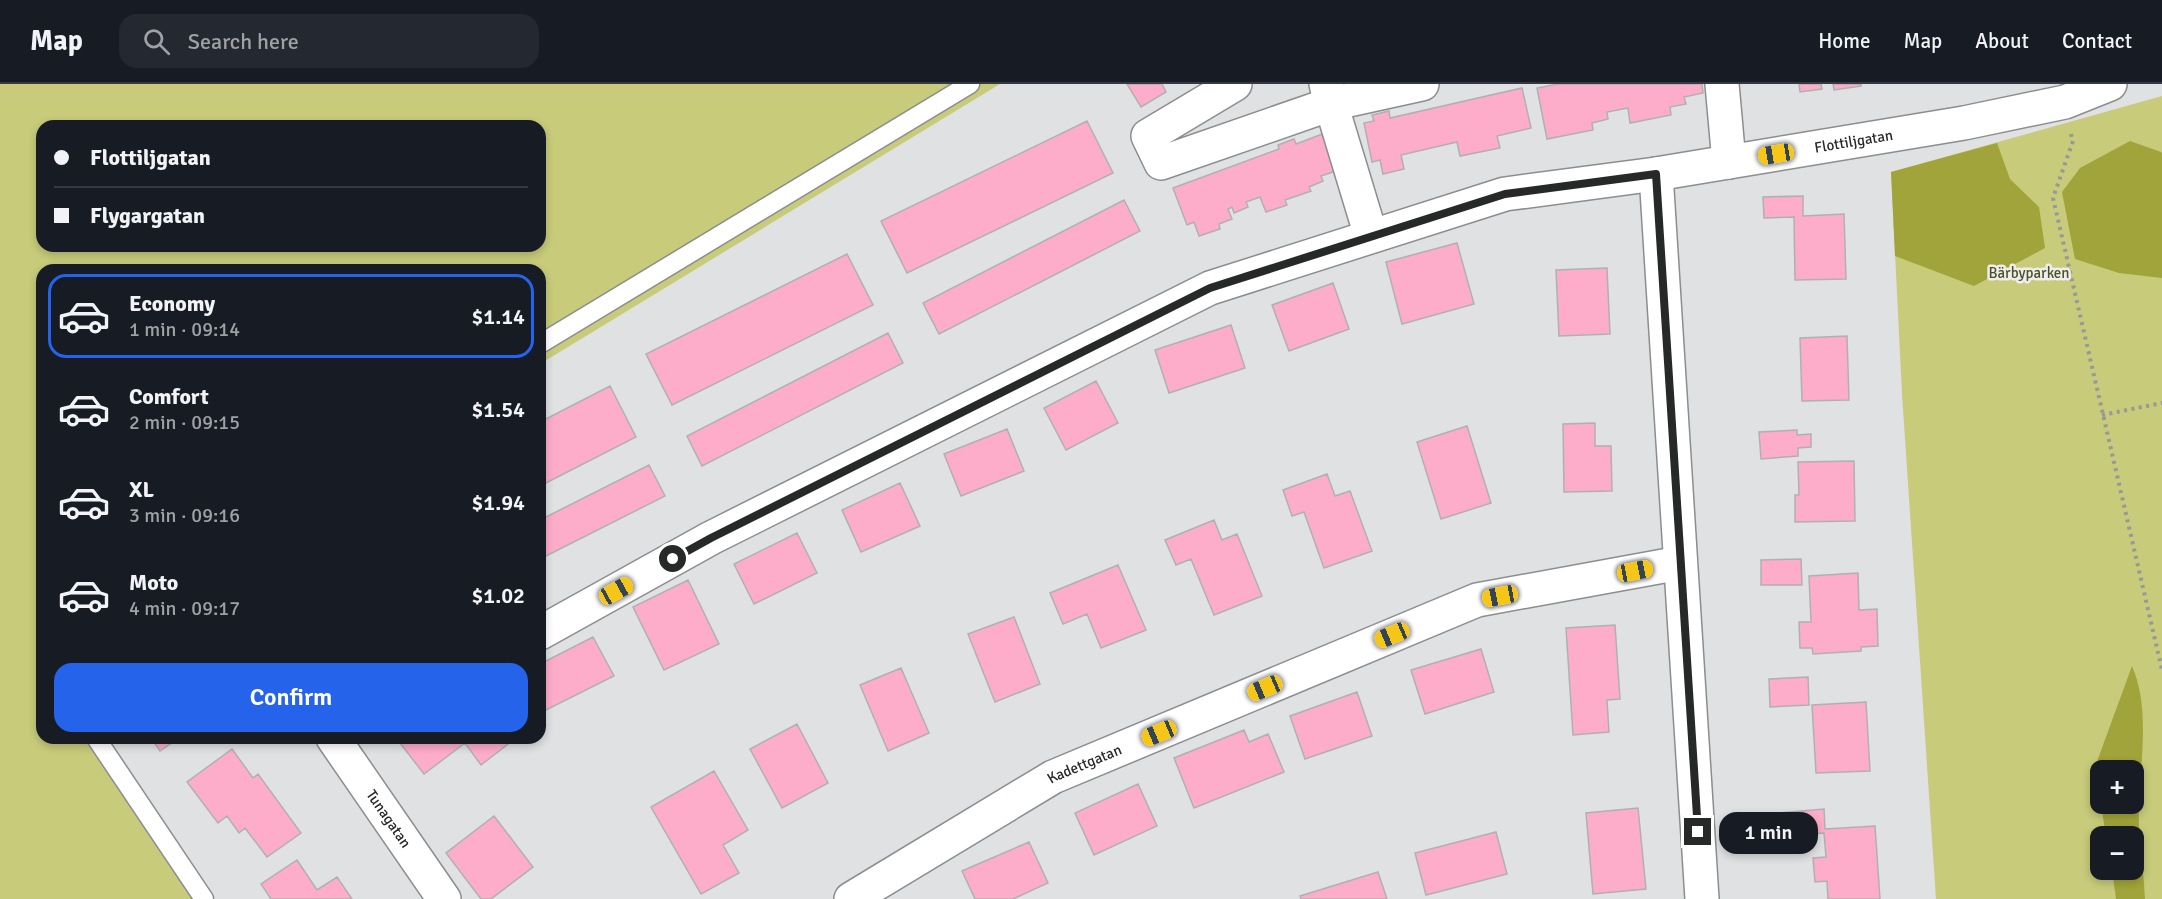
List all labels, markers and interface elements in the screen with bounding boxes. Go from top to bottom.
search box [119,14,539,68]
text: Map [30,24,83,58]
icon: search [140,25,173,58]
text: Search here [188,28,299,55]
text: Home [1818,28,1871,54]
text: Map [1904,28,1942,54]
text: About [1975,28,2029,54]
text: Contact [2062,28,2132,54]
street label: Flottiljgatan [1813,126,1894,157]
car [1757,142,1795,166]
text: Flottiljgatan [90,144,211,171]
text: Flygargatan [90,202,205,229]
park label: Bärbyparken [1988,264,2070,282]
icon: car [57,289,111,343]
text: Economy [129,290,215,317]
text: $1.14 [471,303,525,330]
text: 1 min · 09:14 [129,317,240,342]
icon: car [57,382,111,436]
text: Comfort [129,383,209,410]
text: $1.54 [471,396,525,423]
text: 2 min · 09:15 [129,410,240,435]
icon: car [57,475,111,529]
text: XL [129,476,154,503]
text: $1.94 [471,489,525,516]
text: 3 min · 09:16 [129,503,240,528]
route start [659,545,686,572]
car [1616,559,1654,583]
icon: car [57,568,111,622]
text: Moto [129,569,178,596]
car [596,574,636,608]
text: $1.02 [471,582,525,609]
car [1481,584,1519,608]
text: 4 min · 09:17 [129,596,240,621]
car [1372,620,1412,650]
button: Confirm [54,663,528,732]
car [1245,673,1285,703]
car [1139,718,1179,748]
street label: Kadettgatan [1044,740,1124,787]
map controls [2090,760,2144,880]
button: + [2090,760,2144,814]
street label: Tunagatan [362,786,415,851]
callout: 1 min [1719,811,1818,853]
route end [1684,818,1711,845]
text: 1 min [1745,820,1792,845]
button: − [2090,826,2144,880]

